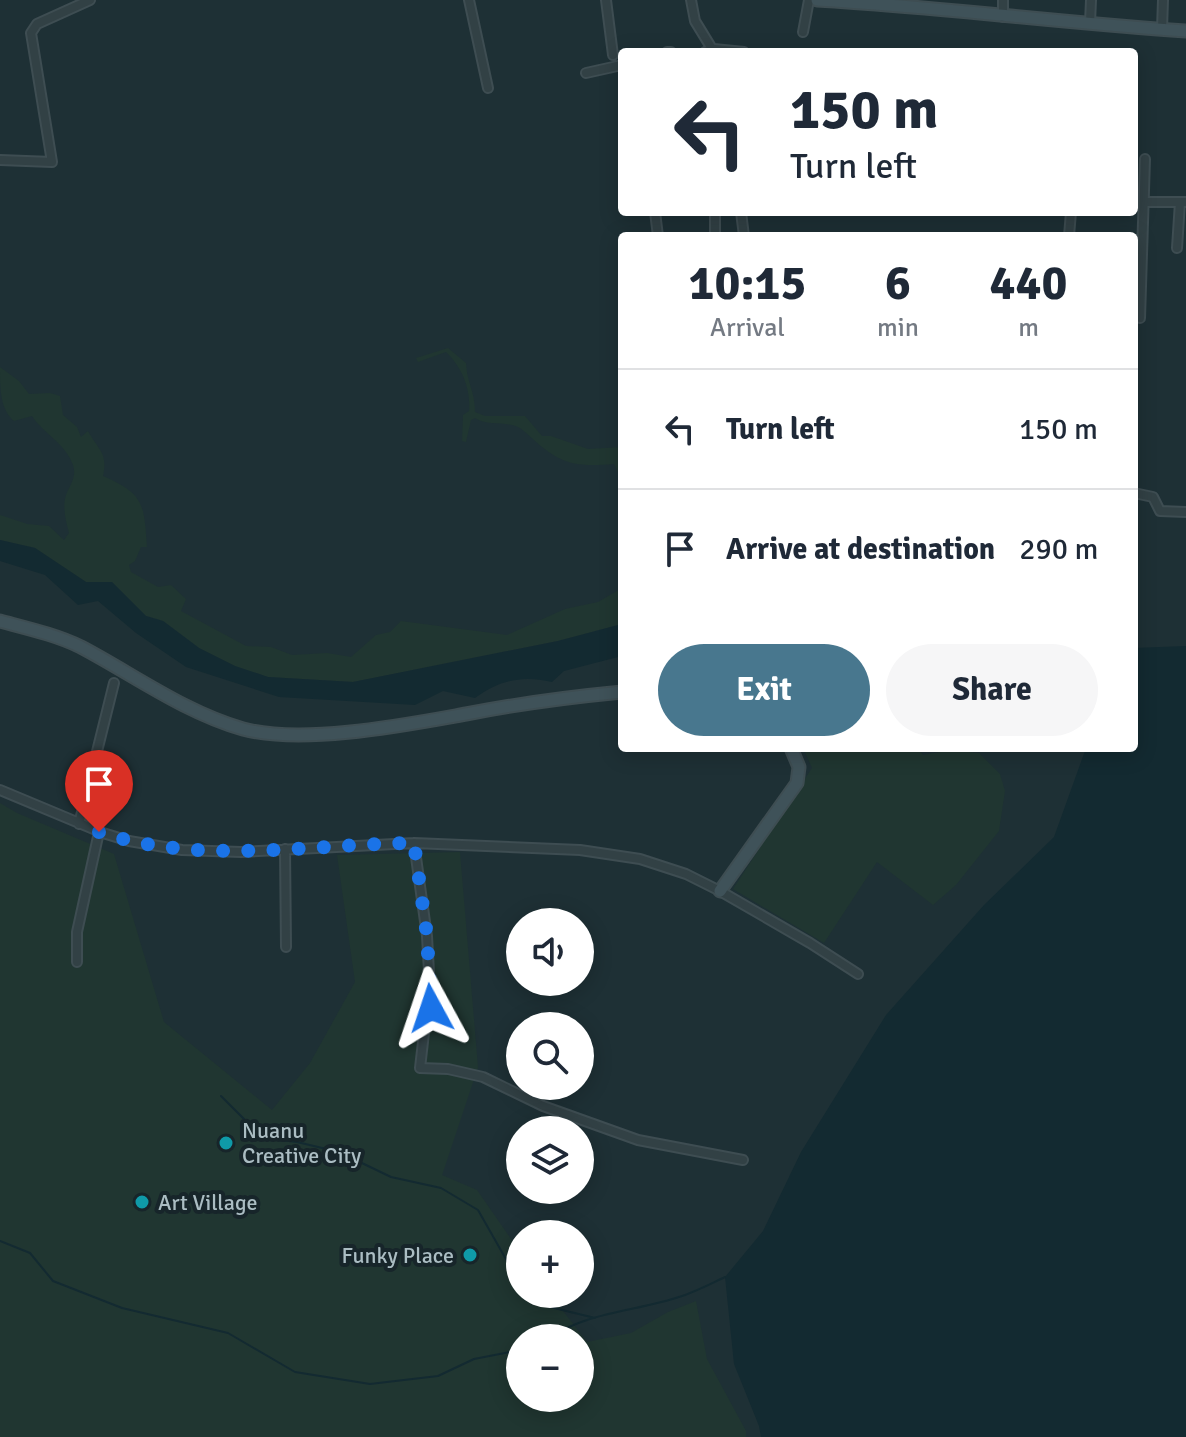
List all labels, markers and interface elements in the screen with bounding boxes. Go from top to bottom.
text: 150 m [790,75,938,144]
icon: left [658,80,762,184]
text: Turn left [790,144,917,189]
text: 10:15 [689,254,806,313]
text: 6 [885,254,911,313]
text: 440 [990,254,1067,313]
text: Arrival [710,312,785,344]
text: min [877,312,919,344]
text: m [1018,312,1039,344]
icon: left [658,407,702,451]
text: Turn left [726,411,835,448]
text: 150 m [1019,411,1098,448]
icon: arrive [658,527,702,571]
text: Arrive at destination [726,531,995,568]
text: 290 m [1019,531,1098,568]
button: Exit [658,644,870,736]
button: Share [886,644,1098,736]
pin [65,750,133,832]
icon: arrive [77,762,121,806]
map controls [506,908,594,1412]
button: sound [506,908,594,996]
position arrow [389,966,473,1050]
button: search [506,1012,594,1100]
button: layers [506,1116,594,1204]
place label: Nuanu Creative City [242,1117,362,1169]
marker: Nuanu Creative City [217,1134,235,1152]
place label: Art Village [158,1189,258,1216]
marker: Art Village [133,1193,151,1211]
button: + [506,1220,594,1308]
place label: Funky Place [342,1242,454,1269]
marker: Funky Place [461,1246,479,1264]
button: − [506,1324,594,1412]

